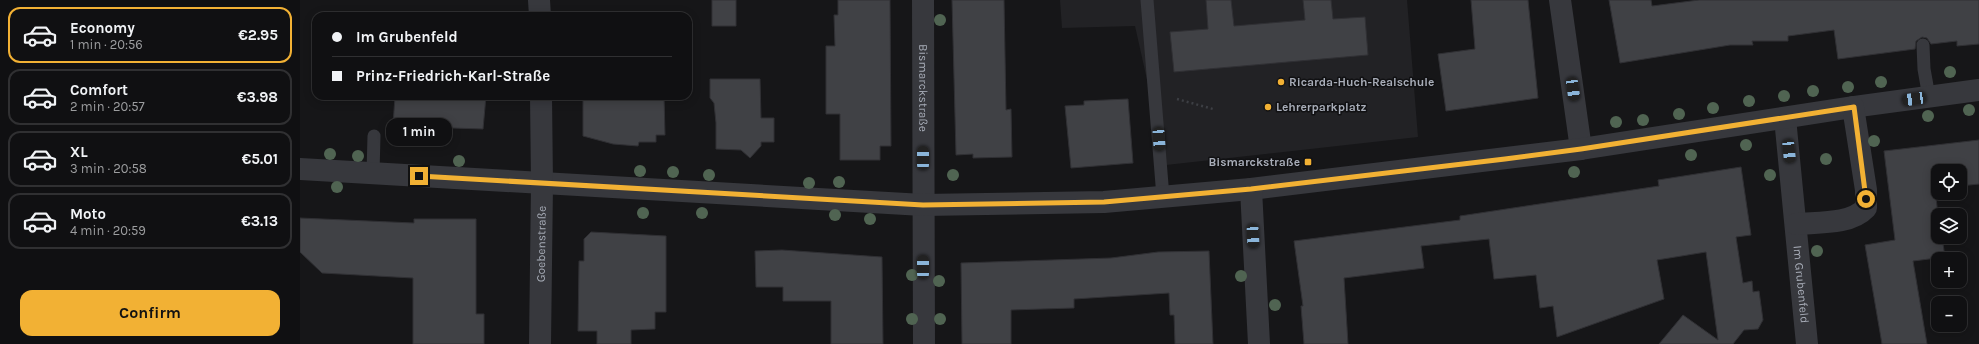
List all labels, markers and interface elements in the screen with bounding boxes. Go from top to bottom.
icon: car [22,17,58,53]
text: Economy [70,19,135,37]
text: €2.95 [238,26,278,44]
text: Im Grubenfeld [356,28,458,46]
text: 1 min · 20:56 [70,37,143,52]
street label: Bismarckstraße [916,44,930,132]
text: Prinz-Friedrich-Karl-Straße [356,67,550,85]
place label: Ricarda-Huch-Realschule [1289,75,1434,89]
car [1565,76,1581,102]
marker: Ricarda-Huch-Realschule [1276,77,1286,87]
icon: car [22,79,58,115]
text: Comfort [70,81,128,99]
text: €3.98 [237,88,278,106]
car [1901,91,1927,107]
text: 2 min · 20:57 [70,99,145,114]
place label: Lehrerparkplatz [1276,100,1366,114]
marker: Lehrerparkplatz [1263,102,1273,112]
callout: 1 min [386,118,452,146]
text: 1 min [403,124,435,139]
car [1152,127,1166,151]
car [1782,138,1796,164]
icon: car [22,141,58,177]
text: XL [70,143,88,161]
car [917,146,929,170]
text: €5.01 [242,150,278,168]
place label: Bismarckstraße [1208,155,1300,169]
marker: Bismarckstraße [1303,157,1313,167]
text: 3 min · 20:58 [70,161,147,176]
map controls [1931,164,1967,332]
button: locate [1931,164,1967,200]
route end [410,167,428,185]
route start [1857,190,1875,208]
icon: car [22,203,58,239]
text: Moto [70,205,106,223]
street label: Goebenstraße [534,206,549,282]
button: layers [1931,208,1967,244]
text: €3.13 [241,212,278,230]
text: 4 min · 20:59 [70,223,146,238]
car [1246,224,1260,248]
street label: Im Grubenfeld [1790,245,1812,324]
button: + [1931,252,1967,288]
car [917,255,929,279]
button: Confirm [20,290,280,336]
button: − [1931,296,1967,332]

